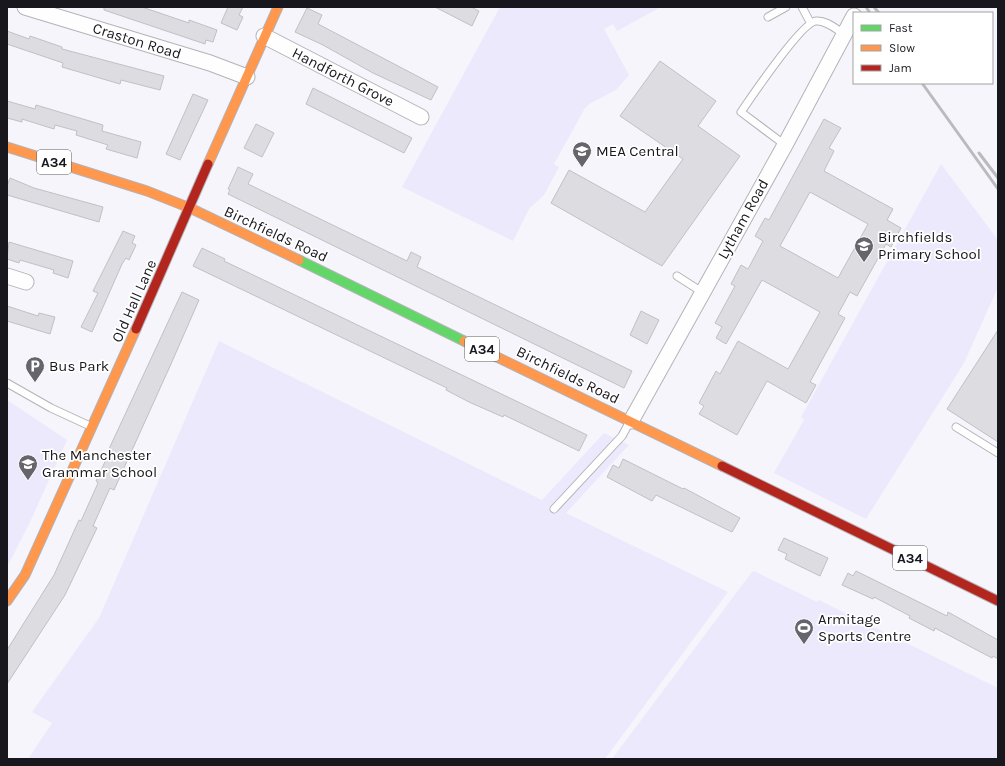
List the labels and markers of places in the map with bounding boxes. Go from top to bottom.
school or university icon: MEA Central [571,140,593,168]
place label: MEA Central [596,142,679,160]
place label: Birchfields Primary School [878,228,981,263]
school or university icon: Birchfields Primary School [853,235,875,263]
parking icon: Bus Park [24,355,46,383]
place label: Bus Park [49,357,109,375]
place label: The Manchester Grammar School [42,446,157,481]
school or university icon: The Manchester Grammar School [17,453,39,481]
place label: Armitage Sports Centre [818,610,911,645]
sports icon: Armitage Sports Centre [793,617,815,645]

